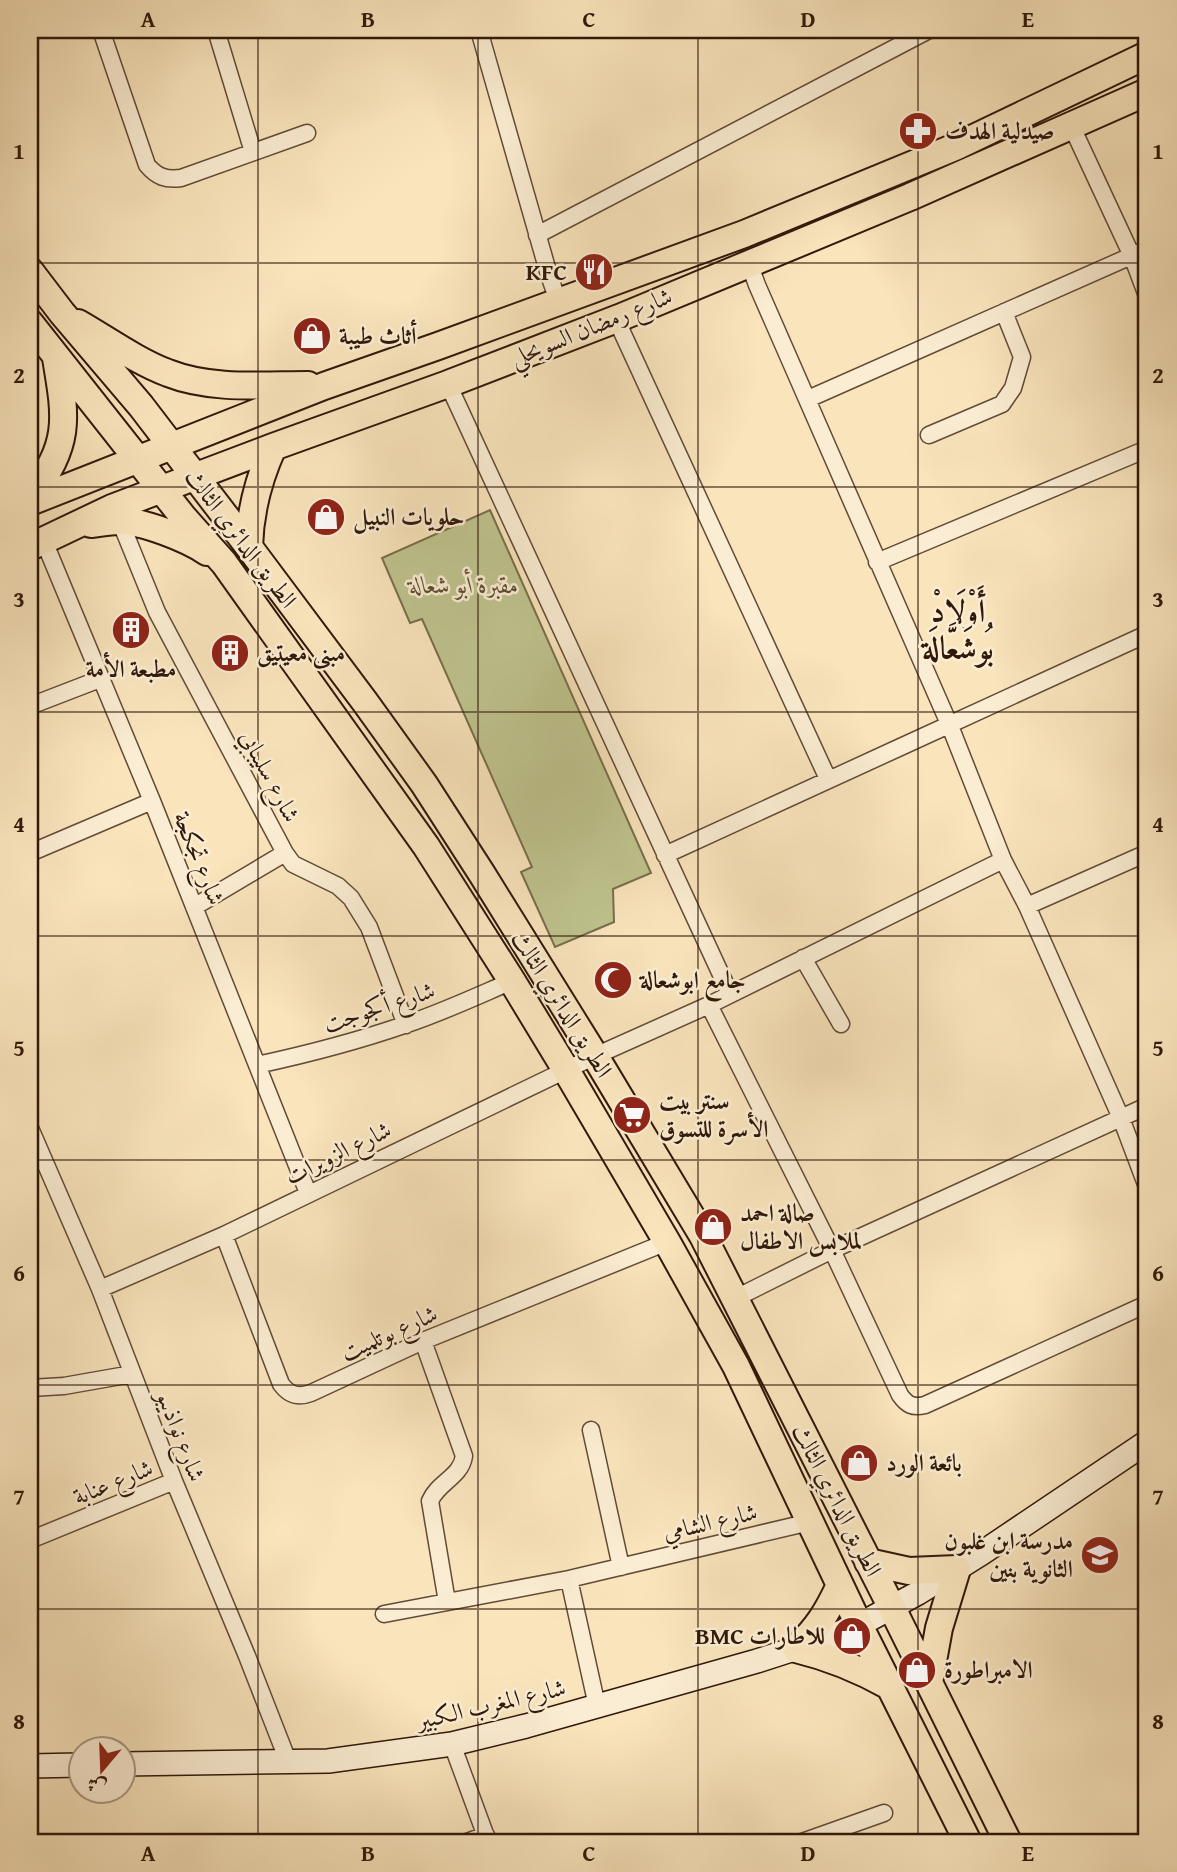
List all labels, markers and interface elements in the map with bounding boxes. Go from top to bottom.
text: A [141,2,156,35]
text: B [361,2,375,35]
text: C [582,2,596,35]
text: D [801,2,816,35]
text: E [1022,2,1034,35]
pharmacy icon: صيدلية الهدف [897,110,939,152]
place label: صيدلية الهدف [945,113,1055,148]
text: 1 [13,134,25,167]
text: 1 [1152,134,1164,167]
restaurant icon: KFC [573,251,615,293]
place label: KFC [526,254,567,289]
street label: شارع رمضان السويحلي [504,278,680,381]
shop icon: أثاث طيبة [291,315,333,357]
place label: أثاث طيبة [339,318,417,353]
text: 2 [13,358,25,391]
text: 2 [1152,358,1164,391]
street label: الطريق الدائري الثالث [175,460,306,616]
shop icon: حلويات النبيل [305,496,347,538]
place label: حلويات النبيل [353,499,464,534]
park label: مقبرة أبو شعالة [406,567,519,602]
text: 3 [13,582,25,615]
text: 3 [1152,582,1164,615]
district label: أَوْلَادْ بُوشَعَّالَة [920,585,994,671]
building icon: مطبعة الأمة [110,609,152,651]
building icon: مبنى معيتيق [209,632,251,674]
place label: مبنى معيتيق [257,635,345,670]
place label: مطبعة الأمة [86,651,176,686]
street label: شارع سليبابي [229,723,309,830]
street label: شارع تجكجة [162,806,234,911]
text: 4 [13,807,25,840]
text: 4 [1152,807,1164,840]
street label: الطريق الدائري الثالث [501,923,622,1085]
mosque icon: جامع ابوشعالة [592,959,634,1001]
place label: جامع ابوشعالة [638,962,746,1002]
street label: شارع أكجوجت [318,972,440,1044]
text: 5 [13,1031,25,1064]
text: 5 [1152,1031,1164,1064]
place label: سنتر بيت الأسرة للتسوق [659,1083,769,1146]
supermarket icon: سنتر بيت الأسرة للتسوق [611,1094,653,1136]
street label: شارع الزويرات [279,1112,398,1196]
place label: صالة احمد لملابس الاطفال [740,1195,862,1258]
shop icon: صالة احمد لملابس الاطفال [692,1206,734,1248]
text: 6 [13,1256,25,1289]
text: 6 [1152,1256,1164,1289]
street label: شارع بوتلميت [335,1296,444,1372]
street label: شارع نواذيبو [145,1383,215,1488]
street label: الطريق الدائري الثالث [782,1417,891,1583]
shop icon: بائعة الورد [838,1442,880,1484]
place label: بائعة الورد [886,1445,962,1480]
street label: شارع عنابة [68,1450,159,1516]
text: 7 [13,1480,25,1513]
text: 7 [1152,1480,1164,1513]
street label: شارع الشامي [659,1494,761,1552]
place label: مدرسة ابن غلبون الثانوية بنين [944,1523,1073,1586]
school or university icon: مدرسة ابن غلبون الثانوية بنين [1079,1534,1121,1576]
shop icon: BMC للاطارات [831,1615,873,1657]
place label: BMC للاطارات [695,1618,825,1653]
shop icon: الامبراطورة [896,1649,938,1691]
place label: الامبراطورة [944,1652,1033,1687]
street label: شارع المغرب الكبير [410,1669,570,1741]
text: 8 [13,1704,25,1737]
text: 8 [1152,1704,1164,1737]
north arrow [66,1736,136,1806]
text: ش [83,1770,110,1802]
text: A [141,1836,156,1869]
text: B [361,1836,375,1869]
text: C [582,1836,596,1869]
text: D [801,1836,816,1869]
text: E [1022,1836,1034,1869]

